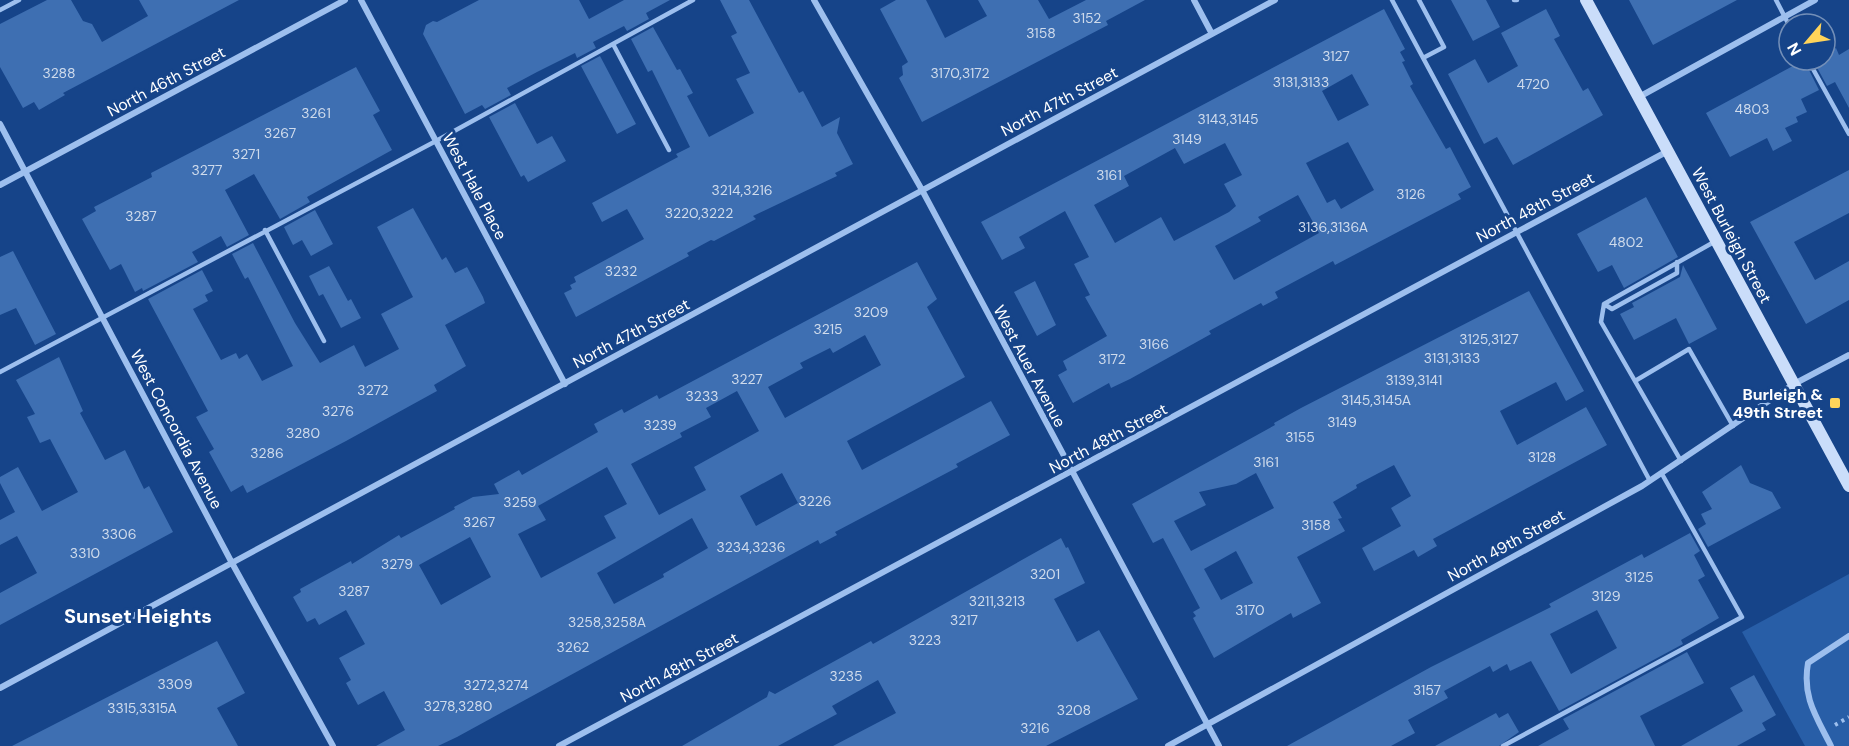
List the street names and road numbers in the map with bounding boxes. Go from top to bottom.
street label: North 46th Street [103,41,229,121]
street label: North 47th Street [997,62,1121,141]
street label: West Hale Place [438,129,512,243]
street label: West Burleigh Street [1687,164,1776,307]
street label: North 48th Street [1473,167,1598,247]
street label: North 47th Street [569,294,693,373]
street label: West Auer Avenue [989,302,1071,431]
street label: West Concordia Avenue [126,346,228,513]
street label: North 48th Street [1046,398,1171,478]
street label: North 49th Street [1444,504,1569,586]
street label: North 48th Street [617,627,742,707]

